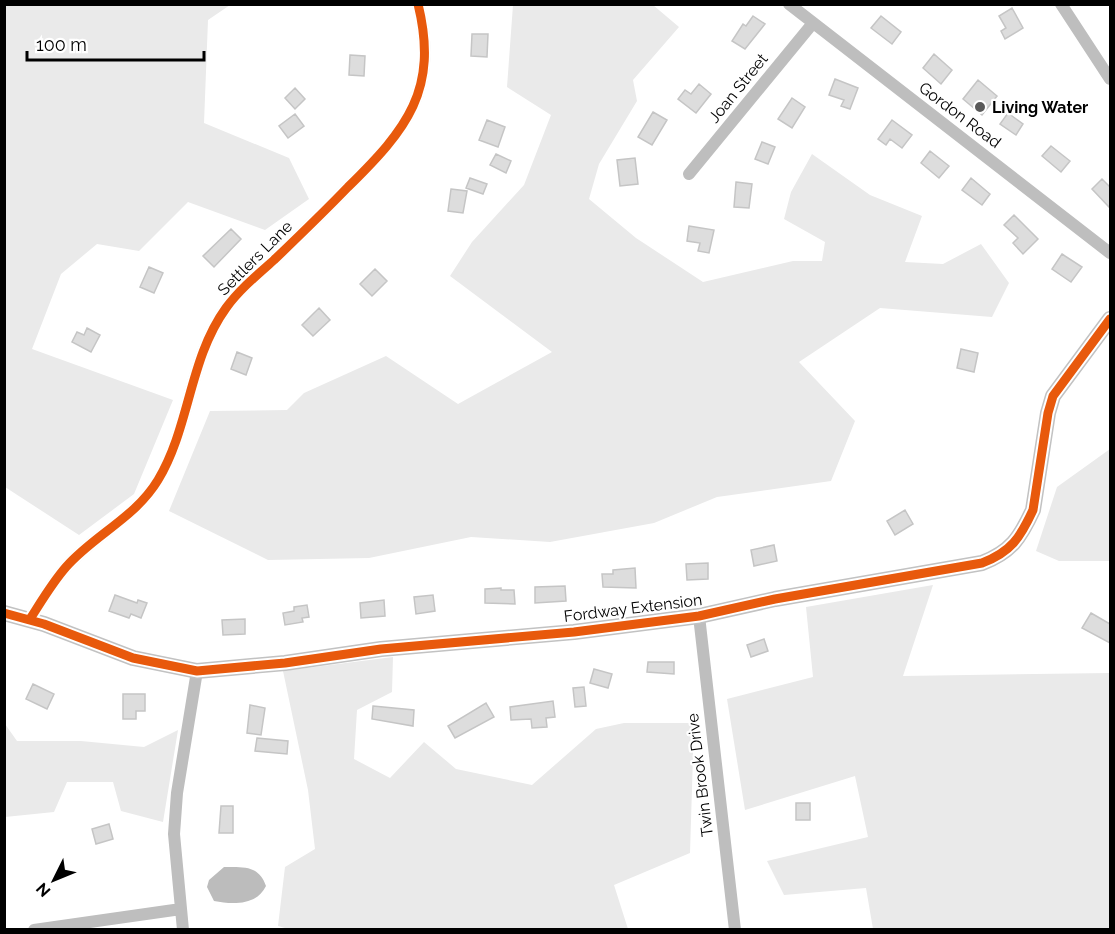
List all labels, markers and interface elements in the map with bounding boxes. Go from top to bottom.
scale bar [27,24,204,62]
text: 100 m [36,34,87,55]
street label: Joan Street [704,49,772,126]
street label: Gordon Road [915,78,1005,152]
place label: Living Water [992,98,1088,117]
marker: Living Water [973,100,987,114]
street label: Settlers Lane [214,217,296,299]
street label: Fordway Extension [563,590,703,626]
street label: Twin Brook Drive [683,712,717,838]
north arrow [24,850,84,910]
text: N [32,879,55,901]

